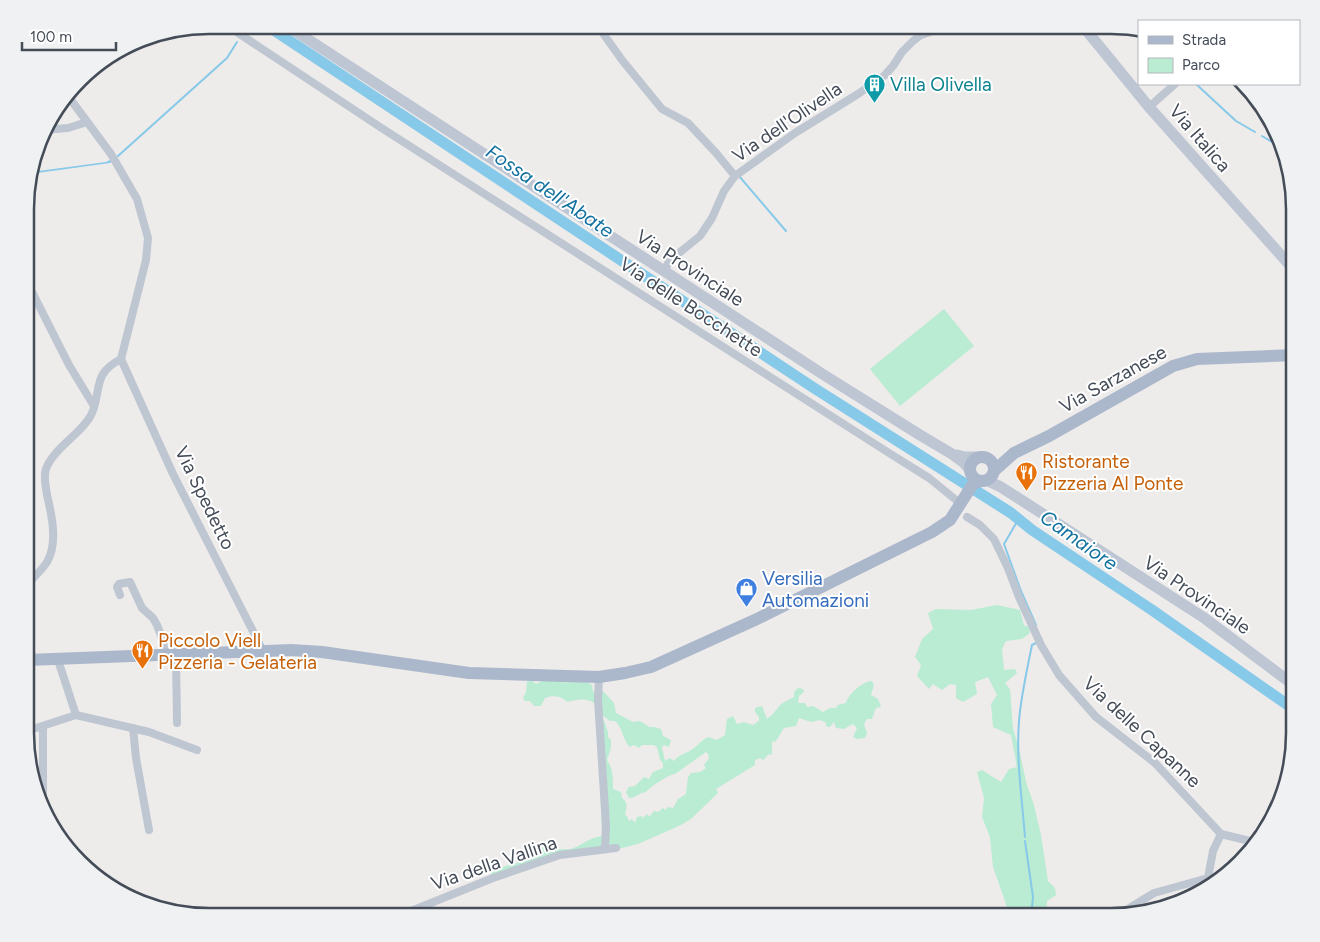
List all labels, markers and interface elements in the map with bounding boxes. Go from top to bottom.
scale bar [22,20,116,52]
legend [1138,20,1300,85]
text: 100 m [30,28,72,46]
text: Strada [1182,31,1226,49]
text: Parco [1182,56,1220,74]
building icon: Villa Olivella [862,72,886,103]
place label: Villa Olivella [890,73,992,96]
street label: Via dell'Olivella [728,77,846,167]
street label: Via Italica [1164,99,1236,177]
water label: Fossa dell'Abate [481,139,619,243]
street label: Via Provinciale [632,225,748,311]
street label: Via delle Bocchette [615,252,767,362]
street label: Via Sarzanese [1055,340,1171,418]
street label: Via Spedetto [170,443,240,553]
place label: Ristorante Pizzeria Al Ponte [1042,450,1183,495]
restaurant icon: Ristorante Pizzeria Al Ponte [1014,460,1038,491]
water label: Camaiore [1036,505,1122,575]
street label: Via Provinciale [1139,551,1255,639]
place label: Versilia Automazioni [762,567,869,612]
shop icon: Versilia Automazioni [734,577,758,608]
place label: Piccolo Viell Pizzeria - Gelateria [158,629,317,674]
restaurant icon: Piccolo Viell Pizzeria - Gelateria [130,639,154,670]
street label: Via delle Capanne [1078,671,1206,793]
street label: Via della Vallina [428,831,560,895]

